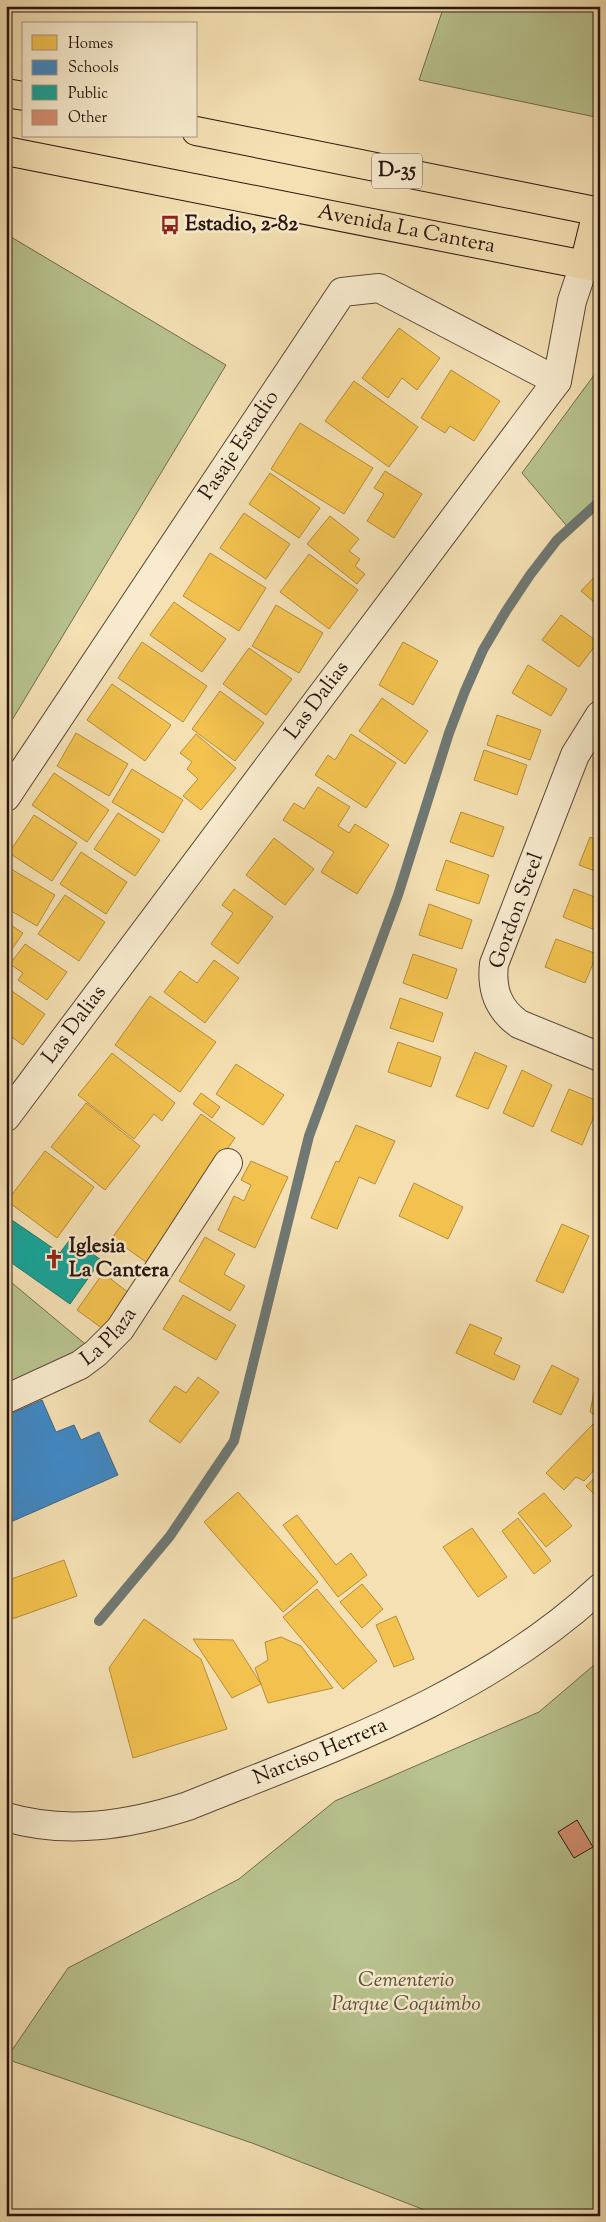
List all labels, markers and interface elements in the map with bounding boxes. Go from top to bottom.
legend [22,22,198,138]
text: Homes [68,34,113,55]
text: Schools [68,58,119,79]
text: Public [68,84,108,105]
text: Other [68,108,108,129]
road number: D-35 [372,154,422,188]
street label: Avenida La Cantera [315,198,498,262]
place label: Estadio, 2-82 [185,210,298,240]
bus stop icon: Estadio, 2-82 [159,214,181,236]
street label: Pasaje Estadio [192,385,287,506]
street label: Las Dalias [278,655,357,746]
street label: Gordon Steel [482,849,552,973]
street label: Las Dalias [36,979,114,1070]
place label: Iglesia La Cantera [69,1232,169,1286]
church icon: Iglesia La Cantera [43,1248,65,1270]
street label: La Plaza [75,1302,145,1374]
street label: Narciso Herrera [249,1711,393,1794]
park label: Cementerio Parque Coquimbo [332,1966,481,2020]

